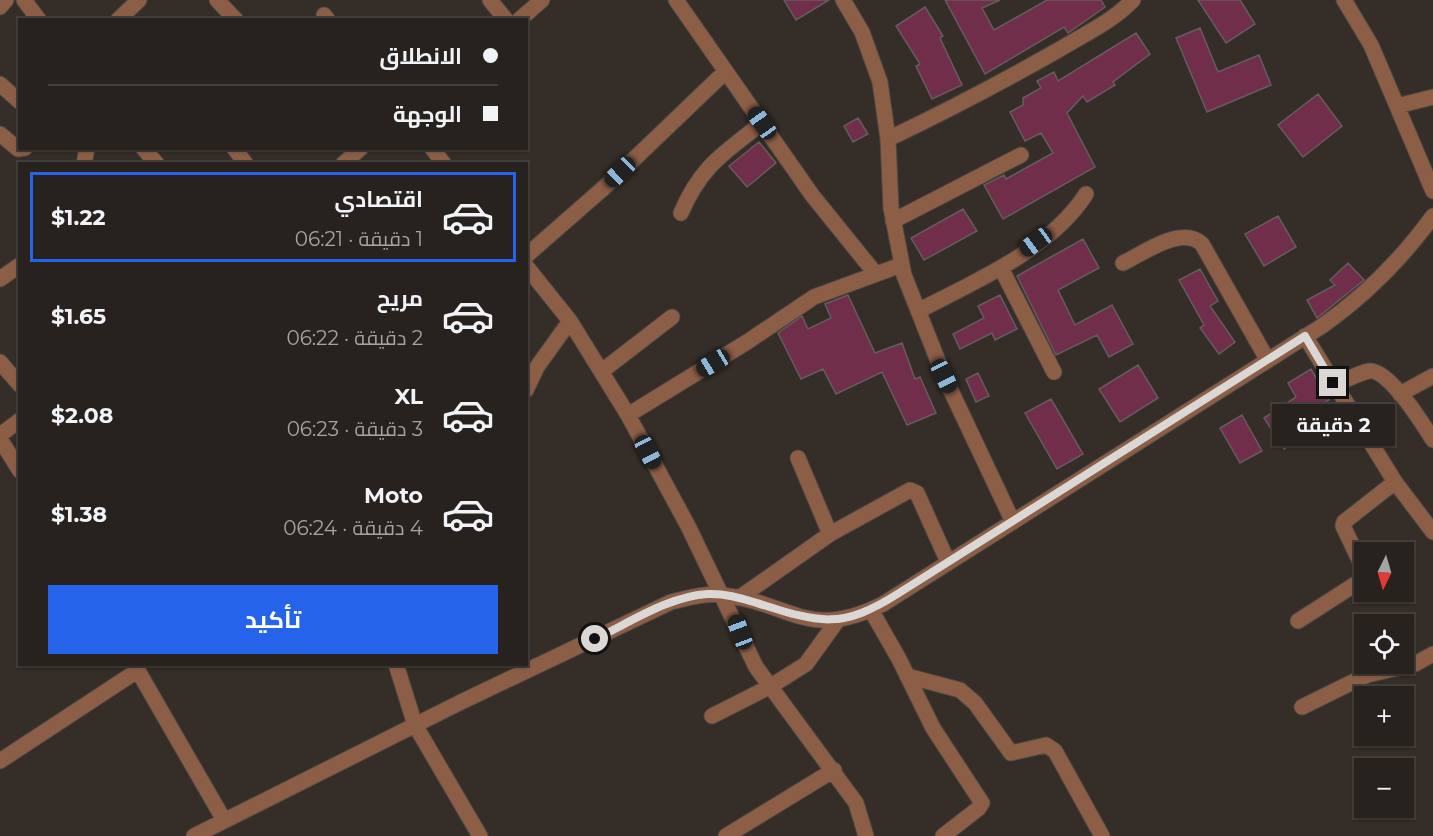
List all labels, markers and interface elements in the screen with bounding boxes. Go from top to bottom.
text: الانطلاق [379,43,462,70]
text: الوجهة [393,101,462,128]
car [744,103,780,143]
car [601,153,639,191]
text: اقتصادي [334,186,423,213]
icon: car [441,190,495,244]
text: $1.22 [51,204,105,231]
car [1016,224,1056,260]
text: 1 دقيقة · 06:21 [295,227,423,251]
text: مريح [377,285,423,312]
icon: car [441,289,495,343]
text: $1.65 [51,303,106,330]
text: 2 دقيقة · 06:22 [286,326,423,350]
car [693,346,733,380]
car [928,356,960,396]
route end [1319,369,1346,396]
text: XL [394,383,423,410]
icon: car [441,388,495,442]
text: $2.08 [51,402,113,429]
callout: 2 دقيقة [1272,404,1394,446]
text: 2 دقيقة [1296,413,1371,437]
text: 3 دقيقة · 06:23 [287,417,423,441]
car [632,432,664,472]
text: Moto [364,482,423,509]
icon: car [441,487,495,541]
text: $1.38 [51,501,107,528]
text: 4 دقيقة · 06:24 [283,516,423,540]
north arrow [1354,542,1414,602]
map controls [1354,542,1414,818]
button: تأكيد [48,585,498,654]
car [725,612,755,652]
button: locate [1354,614,1414,674]
route start [581,625,608,652]
button: + [1354,686,1414,746]
button: − [1354,758,1414,818]

